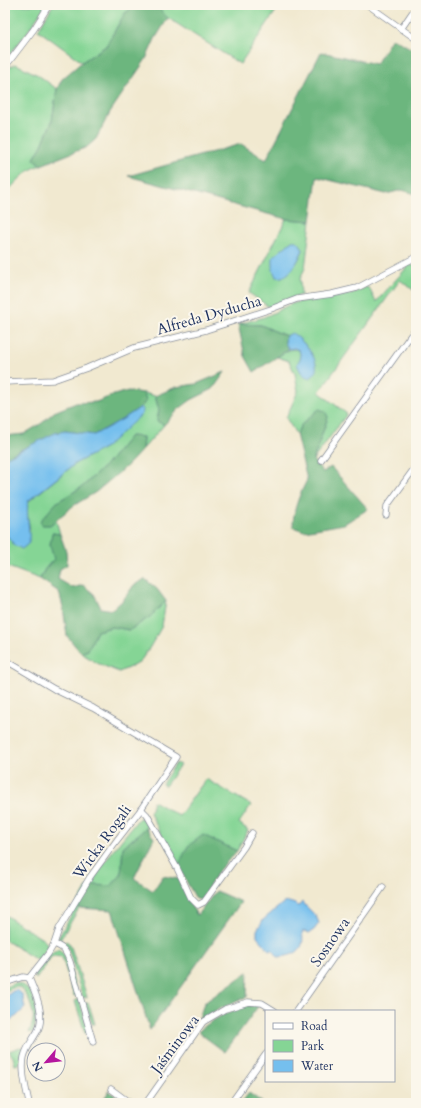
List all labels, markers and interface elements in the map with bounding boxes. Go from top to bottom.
street label: Alfreda Dyducha [154,290,264,339]
street label: Wicka Rogali [68,801,136,884]
street label: Sosnowa [306,913,354,971]
street label: Jaśminowa [145,1010,204,1079]
legend [265,1010,395,1082]
text: Road [301,1018,328,1034]
text: Park [301,1038,325,1054]
north arrow [26,1042,66,1082]
text: N [29,1058,46,1074]
text: Water [300,1058,334,1074]

